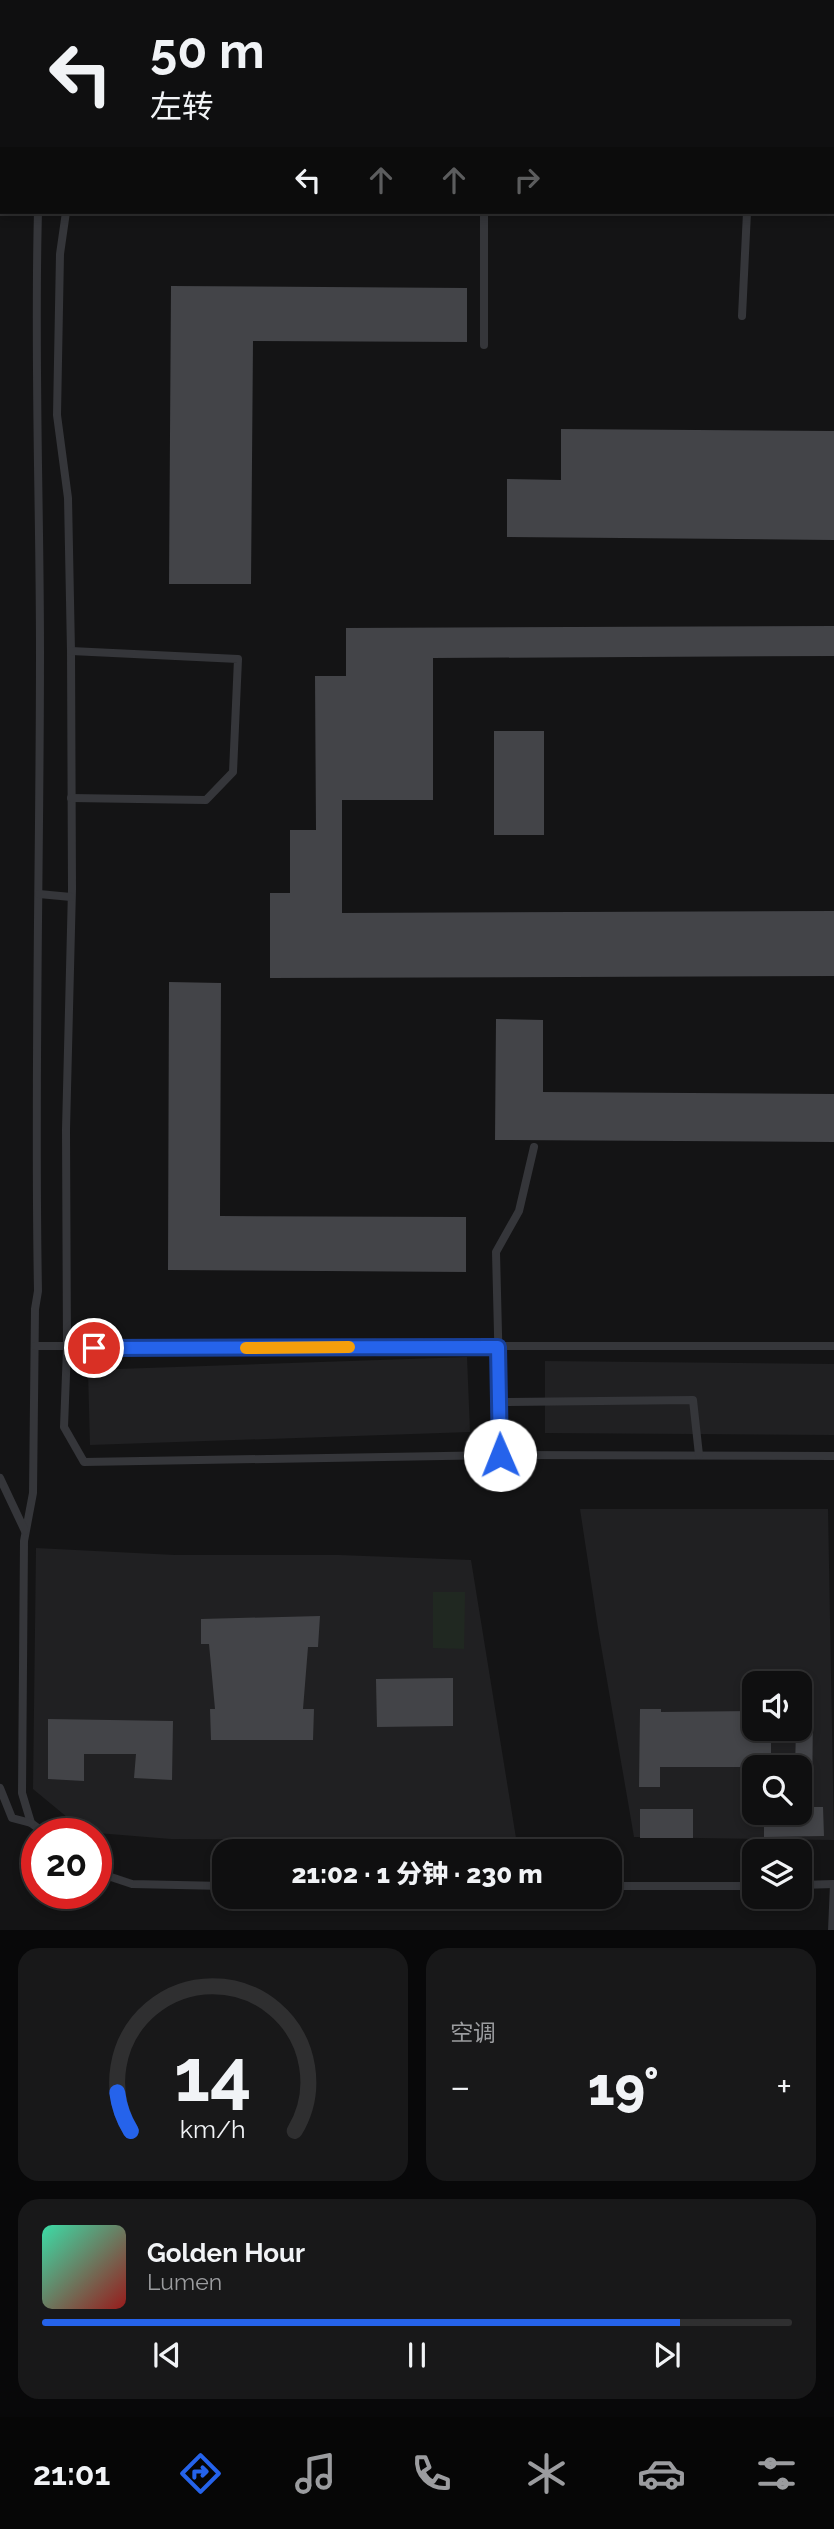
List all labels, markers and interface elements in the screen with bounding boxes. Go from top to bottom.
text: 50 m [150,22,265,79]
icon: left [35,28,126,119]
text: 左转 [150,88,214,125]
icon: left [289,161,327,199]
icon: ahead [362,161,400,199]
icon: ahead [435,161,473,199]
icon: right [508,161,546,199]
pin [64,1318,124,1378]
icon: arrive [75,1329,113,1367]
position arrow [463,1418,537,1492]
map controls [742,1671,812,1909]
button: sound [742,1671,812,1741]
button: search [742,1755,812,1825]
speed limit sign: 20 [21,1818,112,1909]
button: layers [742,1839,812,1909]
text: 21:02 · 1 分钟 · 230 m [291,1859,543,1889]
text: 空调 [450,2019,496,2046]
text: 14 [174,2033,252,2118]
text: 19° [588,2056,659,2117]
text: − [450,2064,470,2109]
text: + [776,2064,792,2109]
text: km/h [180,2113,246,2143]
text: Golden Hour [147,2238,305,2268]
text: Lumen [147,2268,222,2295]
icon: previous [148,2336,186,2374]
icon: pause [398,2336,436,2374]
icon: next [648,2336,686,2374]
icon: directions [176,2449,225,2498]
icon: music [291,2449,340,2498]
icon: phone [407,2449,456,2498]
icon: climate [522,2449,571,2498]
icon: car [637,2449,686,2498]
icon: filters [752,2449,801,2498]
text: 21:01 [33,2455,110,2492]

